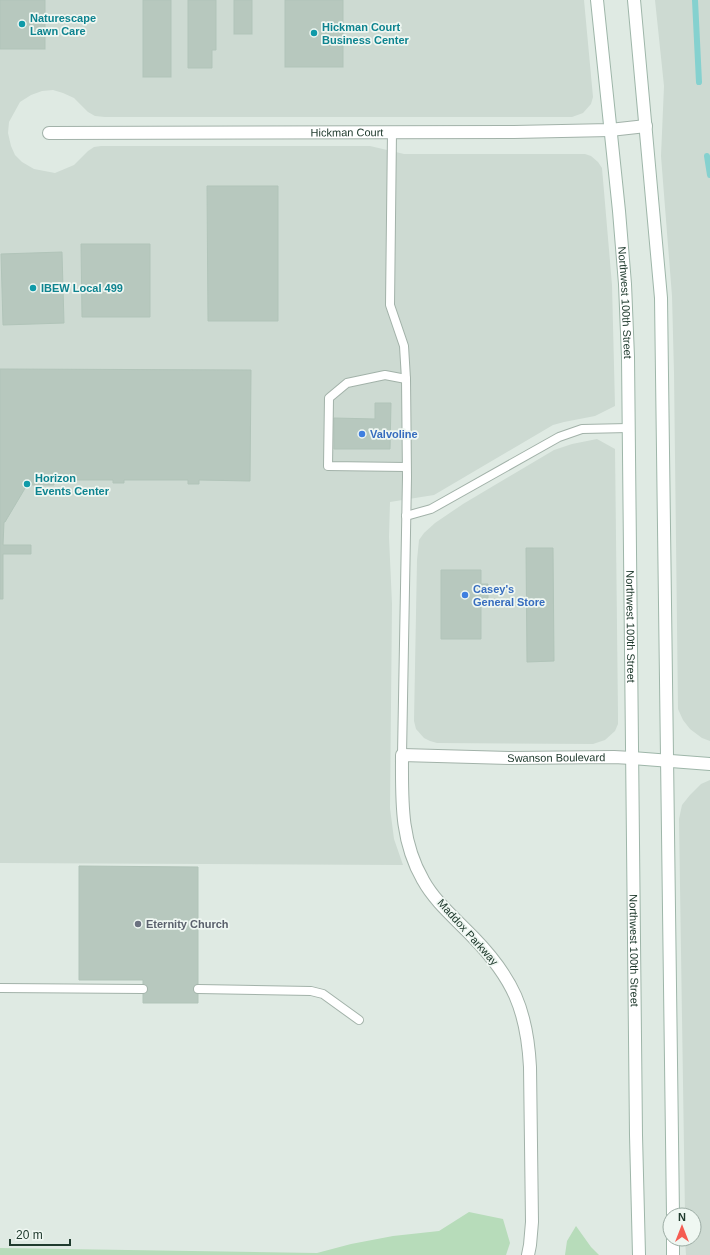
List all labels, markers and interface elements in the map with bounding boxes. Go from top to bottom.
place label: Naturescape Lawn Care [30,12,96,37]
marker: Naturescape Lawn Care [17,19,27,29]
place label: Hickman Court Business Center [322,21,410,46]
marker: Hickman Court Business Center [309,28,319,38]
street label: Hickman Court [311,126,383,138]
street label: Northwest 100th Street [616,246,634,359]
place label: IBEW Local 499 [41,282,123,294]
marker: IBEW Local 499 [28,283,38,293]
place label: Valvoline [370,428,418,440]
marker: Valvoline [357,429,367,439]
place label: Horizon Events Center [35,472,110,497]
marker: Horizon Events Center [22,479,32,489]
street label: Northwest 100th Street [624,570,637,683]
place label: Casey's General Store [473,583,545,608]
marker: Casey's General Store [460,590,470,600]
street label: Swanson Boulevard [507,751,605,764]
street label: Northwest 100th Street [628,894,641,1007]
street label: Maddox Parkway [435,897,501,968]
place label: Eternity Church [146,918,229,930]
marker: Eternity Church [133,919,143,929]
north arrow [662,1207,702,1247]
text: N [678,1211,686,1223]
scale bar [10,1221,70,1247]
text: 20 m [16,1228,43,1242]

